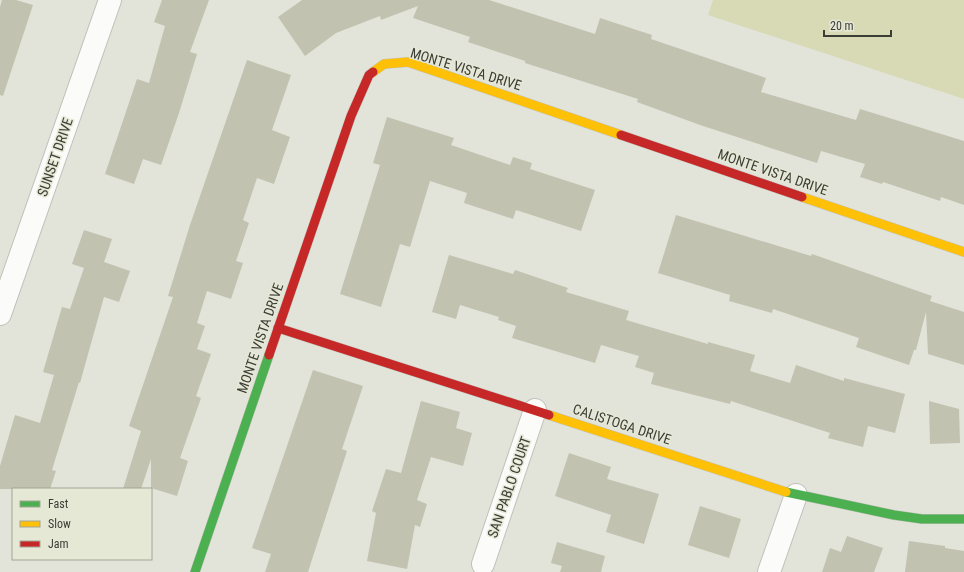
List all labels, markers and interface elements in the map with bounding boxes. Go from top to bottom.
scale bar [824,12,891,38]
text: 20 m [830,19,854,33]
street label: MONTE VISTA DRIVE [409,44,524,94]
street label: SUNSET DRIVE [34,116,76,198]
street label: MONTE VISTA DRIVE [716,146,830,198]
street label: MONTE VISTA DRIVE [234,281,286,395]
street label: CALISTOGA DRIVE [571,401,673,447]
street label: SAN PABLO COURT [484,434,534,540]
legend [12,488,152,560]
text: Fast [48,497,69,511]
text: Slow [48,517,71,531]
text: Jam [48,537,69,551]

